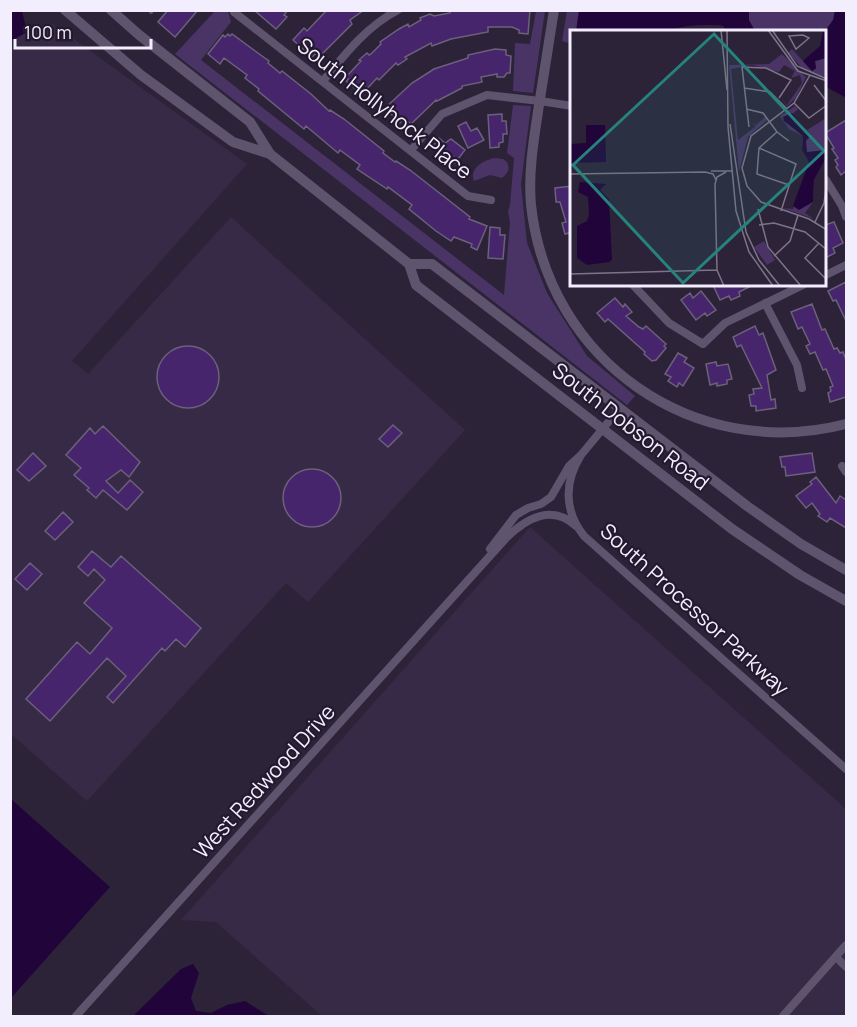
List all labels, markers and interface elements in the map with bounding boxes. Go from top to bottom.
scale bar [15,12,152,50]
text: 100 m [24,20,72,44]
inset map [570,30,827,286]
street label: South Hollyhock Place [292,31,478,185]
street label: South Dobson Road [547,356,715,496]
street label: South Processor Parkway [595,517,795,701]
street label: West Redwood Drive [187,698,341,864]

